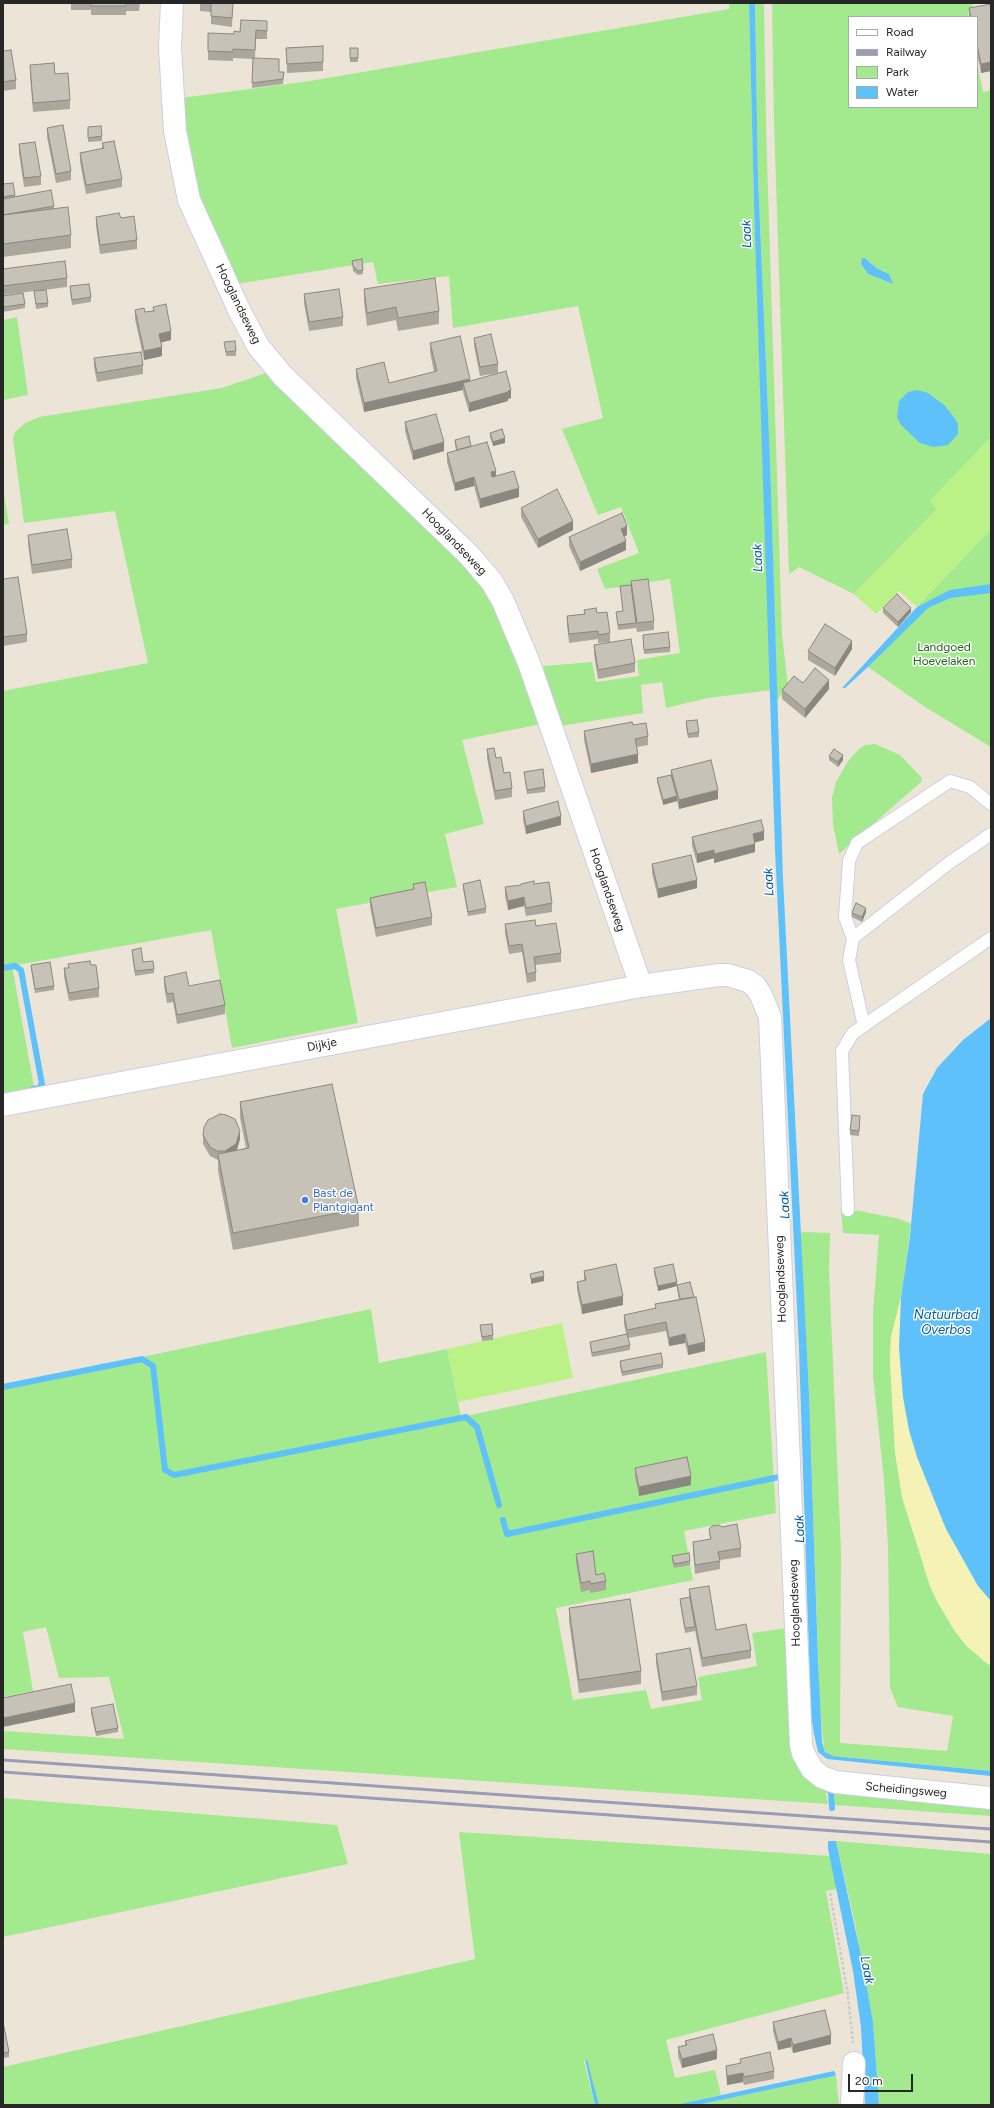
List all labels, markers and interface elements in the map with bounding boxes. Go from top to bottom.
legend [848,16,978,108]
text: Road [886,25,914,39]
text: Railway [886,45,927,59]
text: Park [886,65,909,79]
text: Water [886,85,918,99]
water label: Laak [739,220,755,248]
street label: Hooglandseweg [212,262,264,346]
street label: Hooglandseweg [418,506,490,578]
water label: Laak [750,544,766,572]
park label: Landgoed Hoevelaken [913,640,975,668]
street label: Hooglandseweg [586,846,628,934]
water label: Laak [760,867,778,897]
street label: Dijkje [306,1035,338,1055]
place label: Bast de Plantgigant [313,1186,374,1214]
water label: Laak [776,1190,794,1220]
marker: Bast de Plantgigant [300,1195,310,1205]
street label: Hooglandseweg [772,1235,790,1323]
water label: Natuurbad Overbos [914,1307,978,1338]
water label: Laak [792,1515,808,1543]
street label: Hooglandseweg [786,1559,804,1647]
street label: Scheidingsweg [865,1779,947,1801]
water label: Laak [857,1955,877,1985]
scale bar [850,2066,915,2092]
text: 20 m [855,2074,883,2088]

